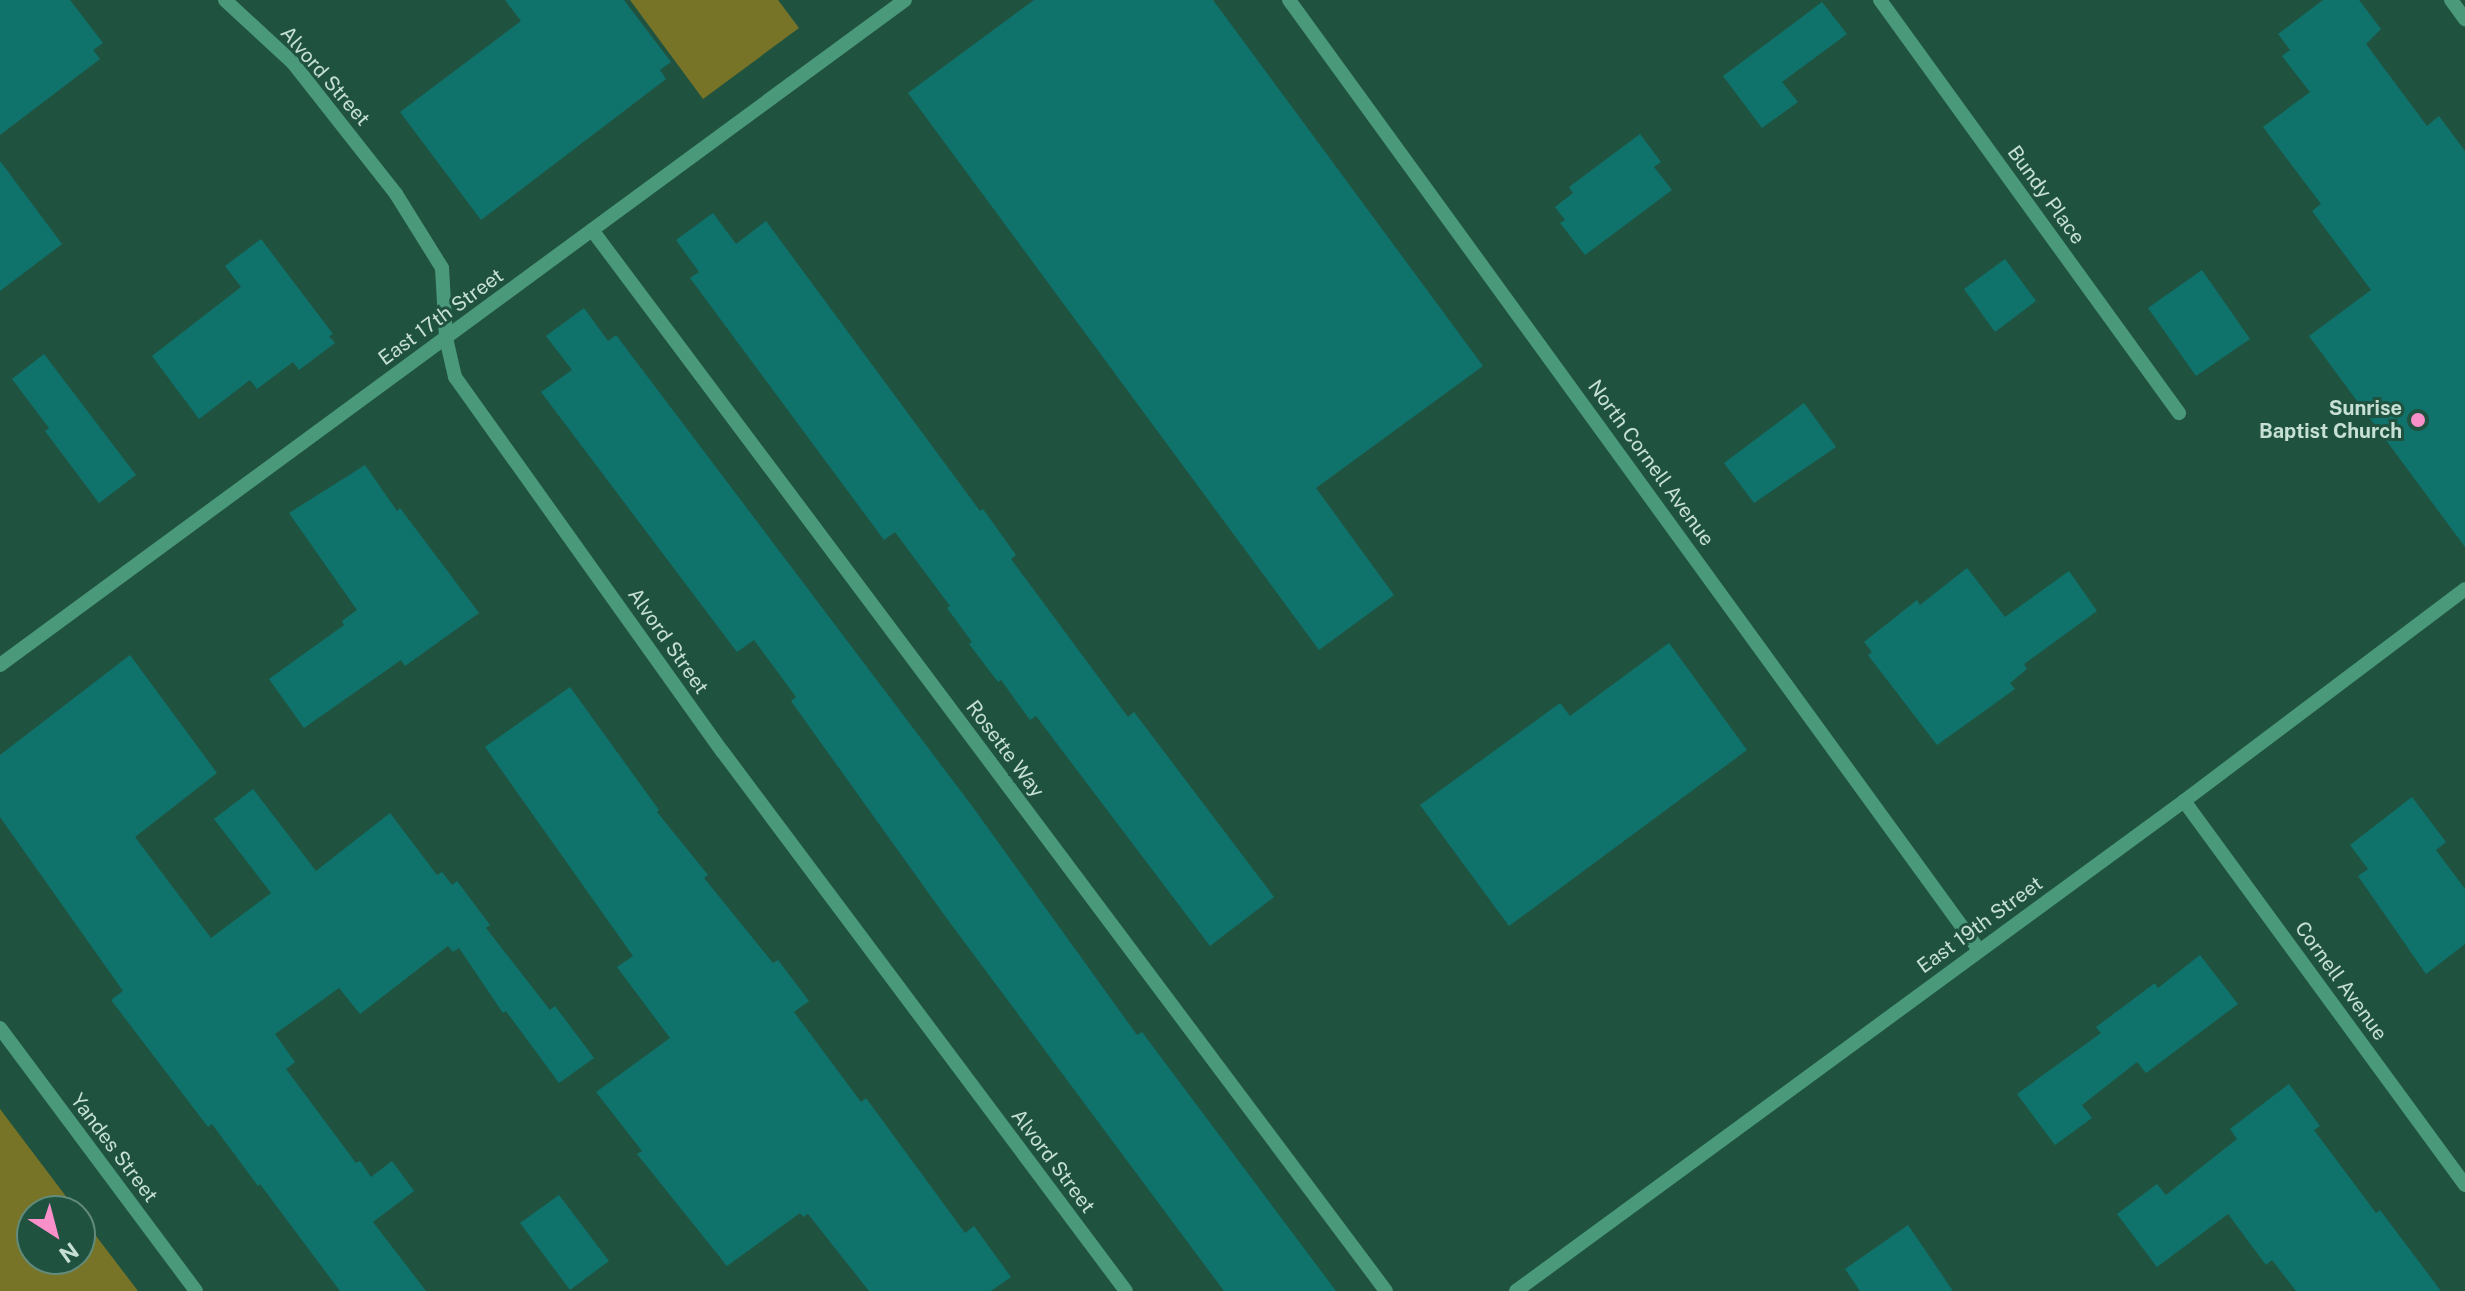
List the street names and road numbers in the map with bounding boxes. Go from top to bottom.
street label: Alvord Street [275,21,375,131]
street label: Bundy Place [2002,141,2090,249]
street label: East 17th Street [374,264,508,370]
street label: North Cornell Avenue [1583,375,1719,551]
street label: Alvord Street [623,583,713,699]
street label: Rosette Way [961,696,1049,802]
street label: East 19th Street [1913,872,2047,978]
street label: Cornell Avenue [2290,917,2392,1045]
street label: Yandes Street [65,1089,163,1207]
street label: Alvord Street [1006,1104,1100,1218]

